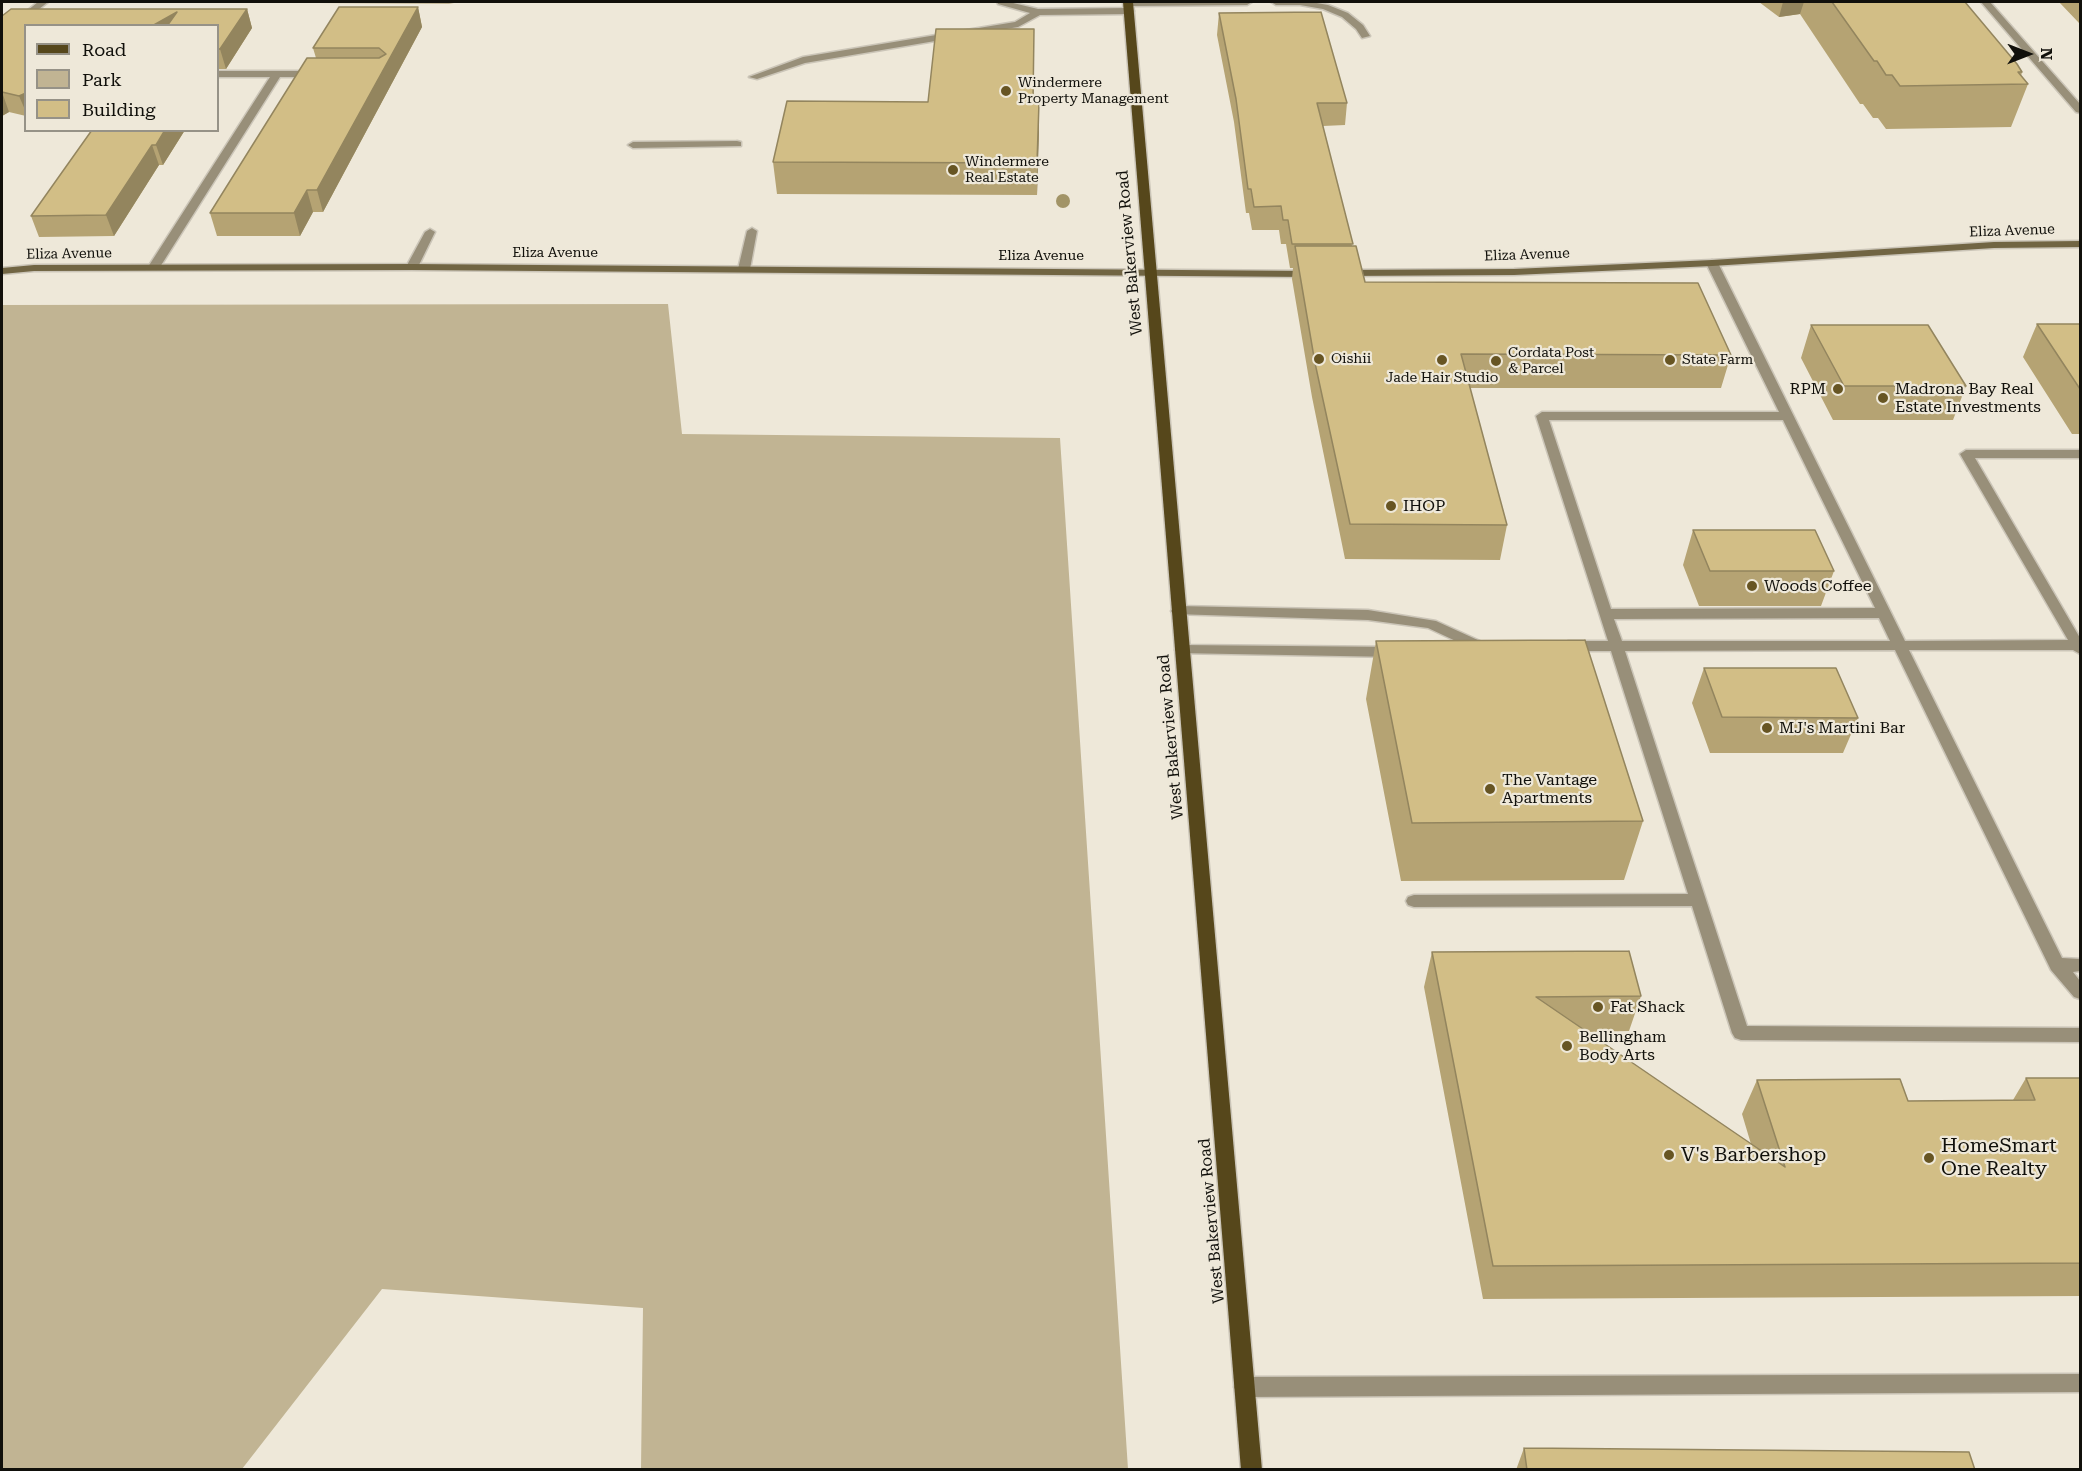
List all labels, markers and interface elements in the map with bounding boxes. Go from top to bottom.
legend [24,24,219,132]
north arrow [1998,24,2058,84]
text: Road [82,39,126,60]
text: N [2037,48,2056,60]
text: Park [82,69,122,90]
place label: Windermere Property Management [1018,75,1169,108]
marker: Windermere Property Management [999,84,1013,98]
text: Building [82,99,156,120]
place label: Windermere Real Estate [965,154,1049,186]
marker: Windermere Real Estate [946,163,960,177]
street label: West Bakerview Road [1113,169,1147,337]
street label: Eliza Avenue [1969,221,2055,241]
street label: Eliza Avenue [26,245,112,263]
street label: Eliza Avenue [512,245,598,261]
street label: Eliza Avenue [1484,245,1570,265]
street label: Eliza Avenue [998,248,1084,264]
place label: Cordata Post & Parcel [1508,345,1594,378]
place label: Oishii [1331,351,1371,367]
marker: Oishii [1312,352,1326,366]
place label: State Farm [1682,352,1753,368]
marker: Jade Hair Studio [1435,353,1449,367]
marker: State Farm [1663,353,1677,367]
marker: Cordata Post & Parcel [1489,354,1503,368]
place label: Jade Hair Studio [1386,370,1498,386]
place label: RPM [1789,379,1826,399]
place label: Madrona Bay Real Estate Investments [1895,379,2041,417]
marker: RPM [1831,382,1845,396]
marker: Madrona Bay Real Estate Investments [1876,391,1890,405]
place label: IHOP [1403,496,1445,516]
marker: IHOP [1384,499,1398,513]
place label: Woods Coffee [1764,576,1872,596]
marker: Woods Coffee [1745,579,1759,593]
street label: West Bakerview Road [1154,653,1188,821]
place label: MJ's Martini Bar [1779,718,1905,738]
marker: MJ's Martini Bar [1760,721,1774,735]
place label: The Vantage Apartments [1502,770,1597,808]
marker: The Vantage Apartments [1483,782,1497,796]
place label: Fat Shack [1610,997,1685,1017]
marker: Fat Shack [1591,1000,1605,1014]
place label: Bellingham Body Arts [1579,1027,1666,1065]
marker: Bellingham Body Arts [1560,1039,1574,1053]
place label: HomeSmart One Realty [1941,1134,2057,1181]
street label: West Bakerview Road [1195,1137,1229,1305]
place label: V's Barbershop [1681,1143,1826,1167]
marker: V's Barbershop [1662,1148,1676,1162]
marker: HomeSmart One Realty [1922,1151,1936,1165]

